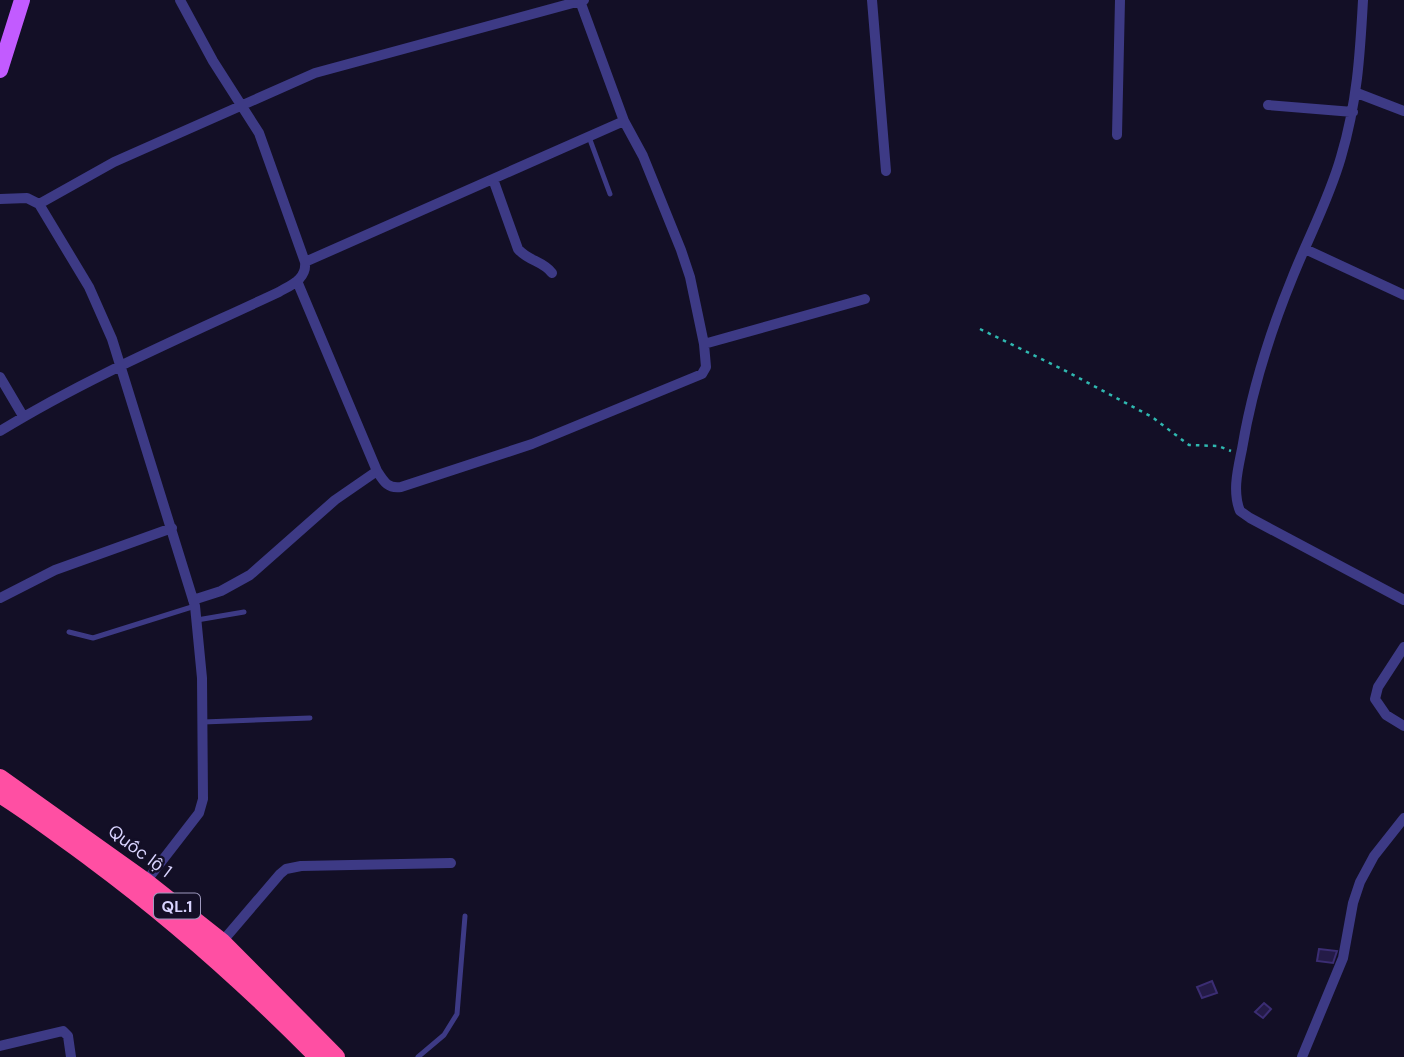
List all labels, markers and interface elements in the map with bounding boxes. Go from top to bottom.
street label: Quốc lộ 1 [103,819,177,883]
road number: QL.1 [154,893,200,918]

